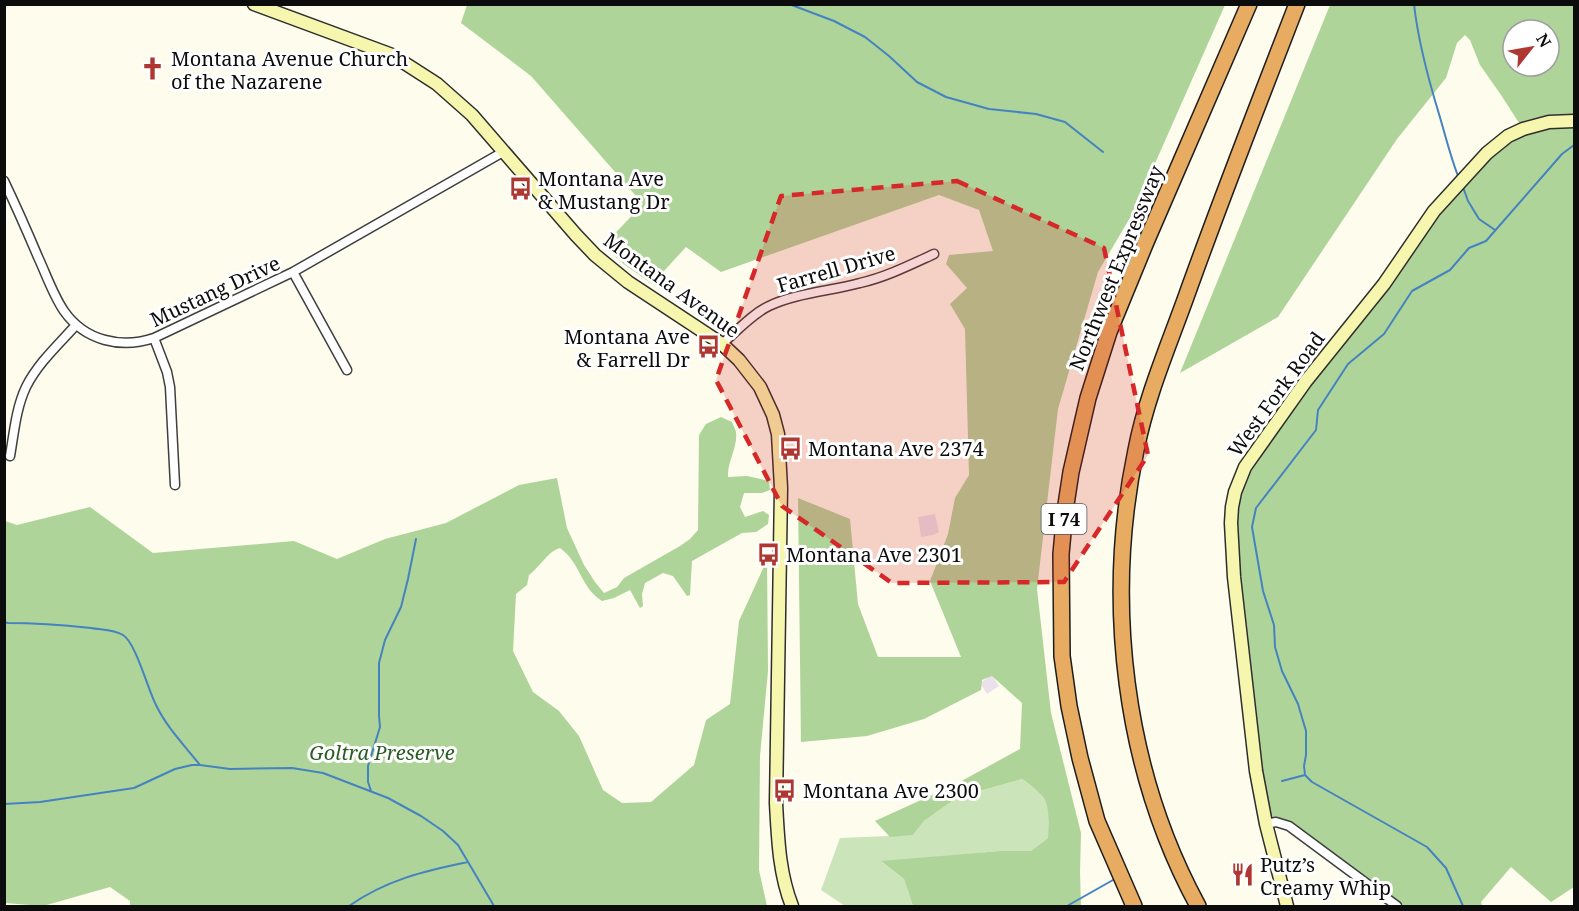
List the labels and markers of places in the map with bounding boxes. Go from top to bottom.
place label: Montana Avenue Church of the Nazarene [171,45,408,95]
church icon: Montana Avenue Church of the Nazarene [140,56,166,82]
place label: Montana Ave & Mustang Dr [538,165,670,215]
bus stop icon: Montana Ave & Mustang Dr [507,176,533,202]
place label: Montana Ave & Farrell Dr [564,323,691,373]
bus stop icon: Montana Ave & Farrell Dr [695,334,721,360]
bus stop icon: Montana Ave 2374 [777,435,803,461]
place label: Montana Ave 2374 [808,435,984,462]
bus stop icon: Montana Ave 2301 [755,541,781,567]
place label: Montana Ave 2301 [786,541,962,568]
bus stop icon: Montana Ave 2300 [772,777,798,803]
place label: Montana Ave 2300 [803,777,979,804]
place label: Putz’s Creamy Whip [1260,851,1391,901]
restaurant icon: Putz’s Creamy Whip [1229,862,1255,888]

